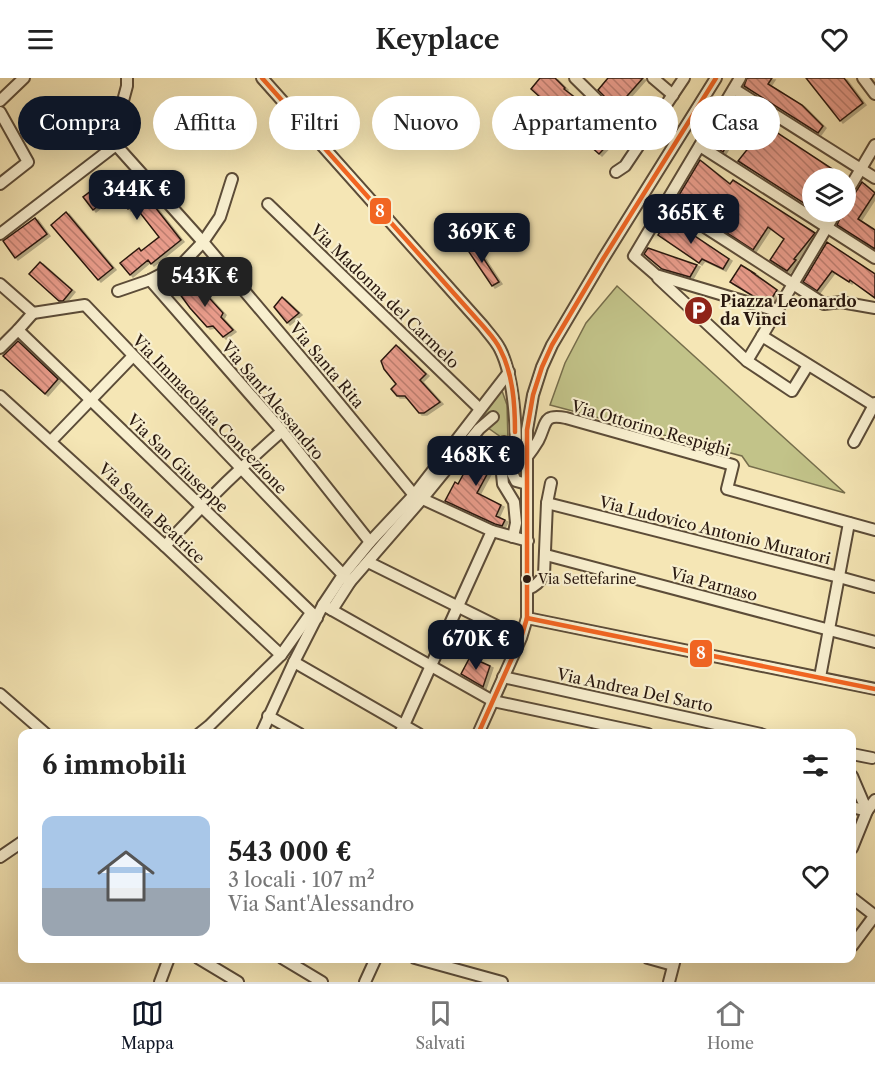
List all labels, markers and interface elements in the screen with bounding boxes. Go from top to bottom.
icon: menu [24,23,57,56]
text: Keyplace [375,23,500,56]
icon: heart [818,23,851,56]
chip: Compra [18,96,141,150]
chip: Affitta [153,96,257,150]
chip: Filtri [269,96,360,150]
chip: Nuovo [372,96,480,150]
chip: Appartamento [492,96,678,150]
chip: Casa [690,96,780,150]
map controls [802,168,856,222]
button: layers [802,168,856,222]
pin: 344K € [88,170,186,221]
text: 344K € [103,177,171,201]
pin: 365K € [642,194,740,245]
line badge: 8 [369,197,392,225]
text: 8 [375,201,385,221]
text: 365K € [657,201,725,225]
pin: 369K € [433,213,531,264]
street label: Via Madonna del Carmelo [306,219,464,372]
text: 369K € [448,220,516,244]
pin: 543K € [156,257,254,308]
text: 543K € [171,264,239,288]
place label: Piazza Leonardo da Vinci [720,291,857,329]
parking icon: Piazza Leonardo da Vinci [683,294,715,326]
street label: Via Santa Rita [285,317,369,412]
street label: Via Immacolata Concezione [128,329,292,498]
street label: Via Sant'Alessandro [217,336,329,464]
street label: Via Ottorino Respighi [568,395,733,460]
street label: Via San Giuseppe [122,409,233,517]
pin: 468K € [427,436,525,487]
text: 468K € [441,443,511,467]
street label: Via Santa Beatrice [94,458,209,567]
street label: Via Ludovico Antonio Muratori [596,491,833,569]
street label: Via Parnaso [667,562,760,605]
place label: Via Settefarine [537,570,637,588]
marker: Via Settefarine [521,573,533,585]
pin: 670K € [427,620,525,671]
text: 670K € [442,627,510,651]
line badge: 8 [689,639,713,668]
text: 8 [696,643,706,663]
street label: Via Andrea Del Sarto [554,663,715,716]
text: 6 immobili [42,749,186,781]
icon: filters [799,749,832,782]
text: 543 000 € [228,836,352,868]
icon: home [90,840,162,912]
icon: heart [799,860,832,893]
text: 3 locali · 107 m² [228,868,375,892]
text: Via Sant'Alessandro [228,892,414,916]
tab: Mappa [121,997,174,1053]
tab: Salvati [415,997,465,1053]
tab: Home [707,997,754,1053]

